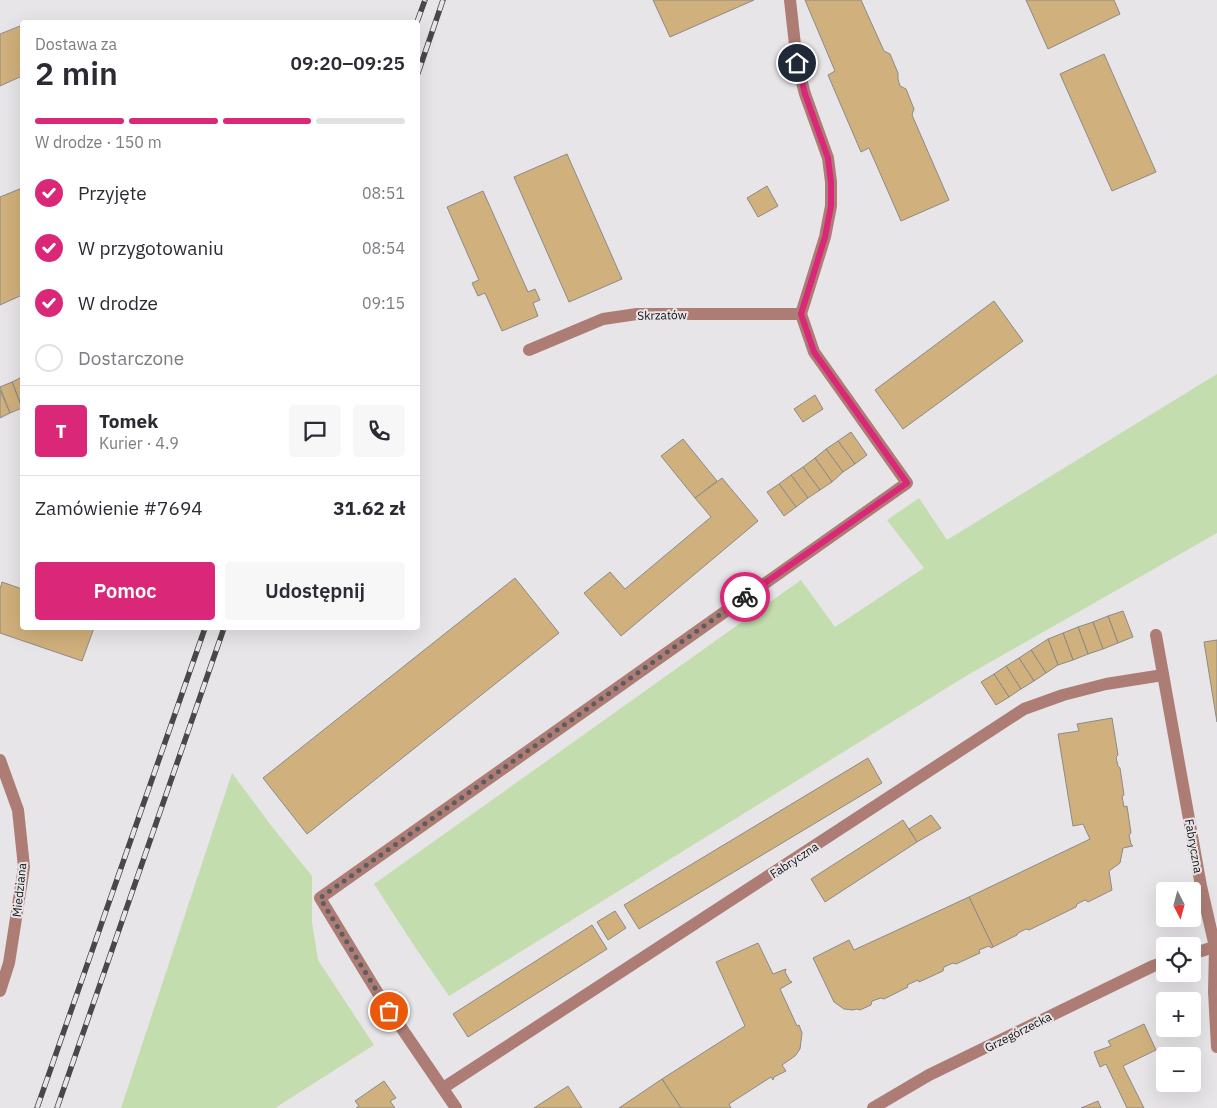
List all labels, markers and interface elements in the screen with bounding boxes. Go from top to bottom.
text: Dostawa za [35,34,117,54]
pin [776,42,818,84]
icon: home [783,49,811,77]
text: 09:20–09:25 [291,51,405,75]
text: 2 min [35,52,118,94]
text: W drodze · 150 m [35,132,162,152]
icon: check [35,179,63,207]
text: Przyjęte [78,181,147,205]
text: 08:51 [362,183,405,203]
icon: check [35,234,63,262]
text: W przygotowaniu [78,236,224,260]
text: 08:54 [362,238,405,258]
icon: check [35,289,63,317]
text: W drodze [78,291,158,315]
text: 09:15 [362,293,405,313]
street label: Skrzatów [637,307,687,323]
text: Dostarczone [78,346,184,370]
button: chat [289,405,341,457]
button: phone [353,405,405,457]
text: Tomek [99,409,158,433]
text: T [55,419,67,443]
text: Kurier · 4.9 [99,433,179,453]
text: Zamówienie #7694 [35,496,203,520]
text: 31.62 zł [333,496,405,520]
button: Pomoc [35,562,215,620]
button: Udostępnij [225,562,405,620]
courier [720,572,770,622]
icon: bike [731,583,759,611]
street label: Fabryczna [1182,818,1206,875]
street label: Fabryczna [767,838,822,881]
street label: Miedziana [9,862,29,918]
north arrow [1156,882,1201,928]
map controls [1156,882,1201,1092]
button: locate [1156,937,1201,982]
pin [368,990,410,1032]
button: + [1156,992,1201,1037]
icon: bag [375,997,403,1025]
street label: Grzegórzecka [982,1009,1054,1055]
button: − [1156,1047,1201,1092]

